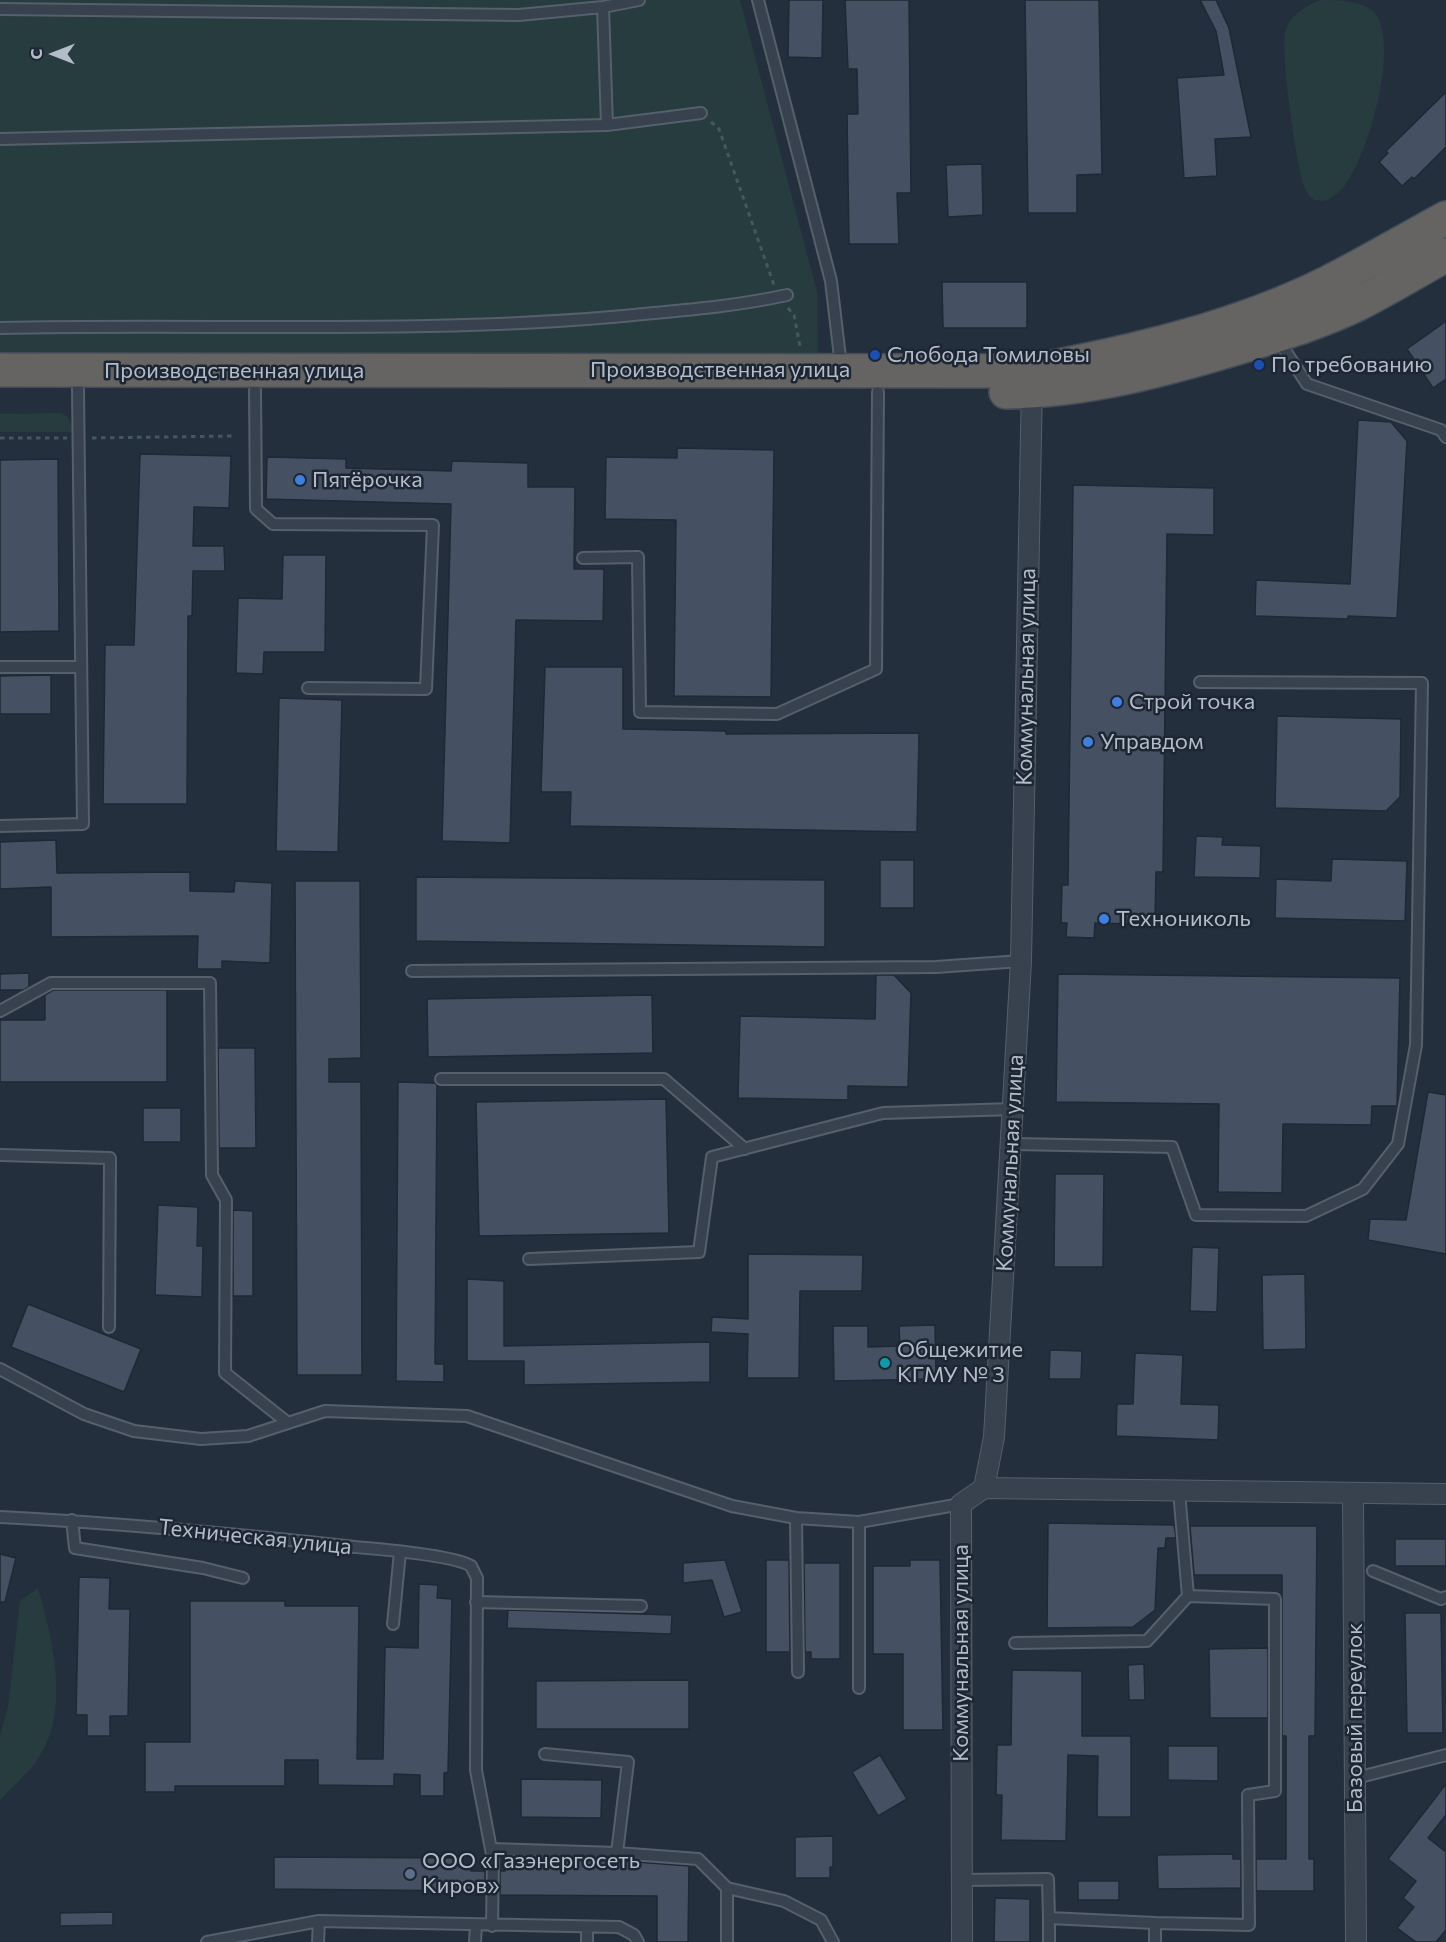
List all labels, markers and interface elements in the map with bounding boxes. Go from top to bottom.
north arrow [24,24,84,84]
text: С [26,49,45,59]
place label: Слобода Томиловы [887,342,1090,368]
marker: Слобода Томиловы [868,348,882,362]
place label: По требованию [1271,352,1432,378]
street label: Производственная улица [590,357,850,383]
street label: Производственная улица [104,358,364,384]
marker: По требованию [1252,358,1266,372]
place label: Пятёрочка [312,467,423,493]
marker: Пятёрочка [293,473,307,487]
street label: Коммунальная улица [1011,568,1041,786]
place label: Строй точка [1129,689,1255,715]
marker: Строй точка [1110,695,1124,709]
place label: Управдом [1100,729,1204,755]
marker: Управдом [1081,735,1095,749]
place label: Технониколь [1116,906,1251,932]
marker: Технониколь [1097,912,1111,926]
street label: Коммунальная улица [991,1054,1029,1272]
place label: Общежитие КГМУ № 3 [897,1337,1023,1388]
marker: Общежитие КГМУ № 3 [878,1356,892,1370]
street label: Техническая улица [157,1514,353,1560]
street label: Коммунальная улица [948,1544,974,1762]
street label: Базовый переулок [1342,1623,1368,1813]
place label: ООО «Газэнергосеть Киров» [422,1848,640,1900]
marker: ООО «Газэнергосеть Киров» [403,1867,417,1881]

